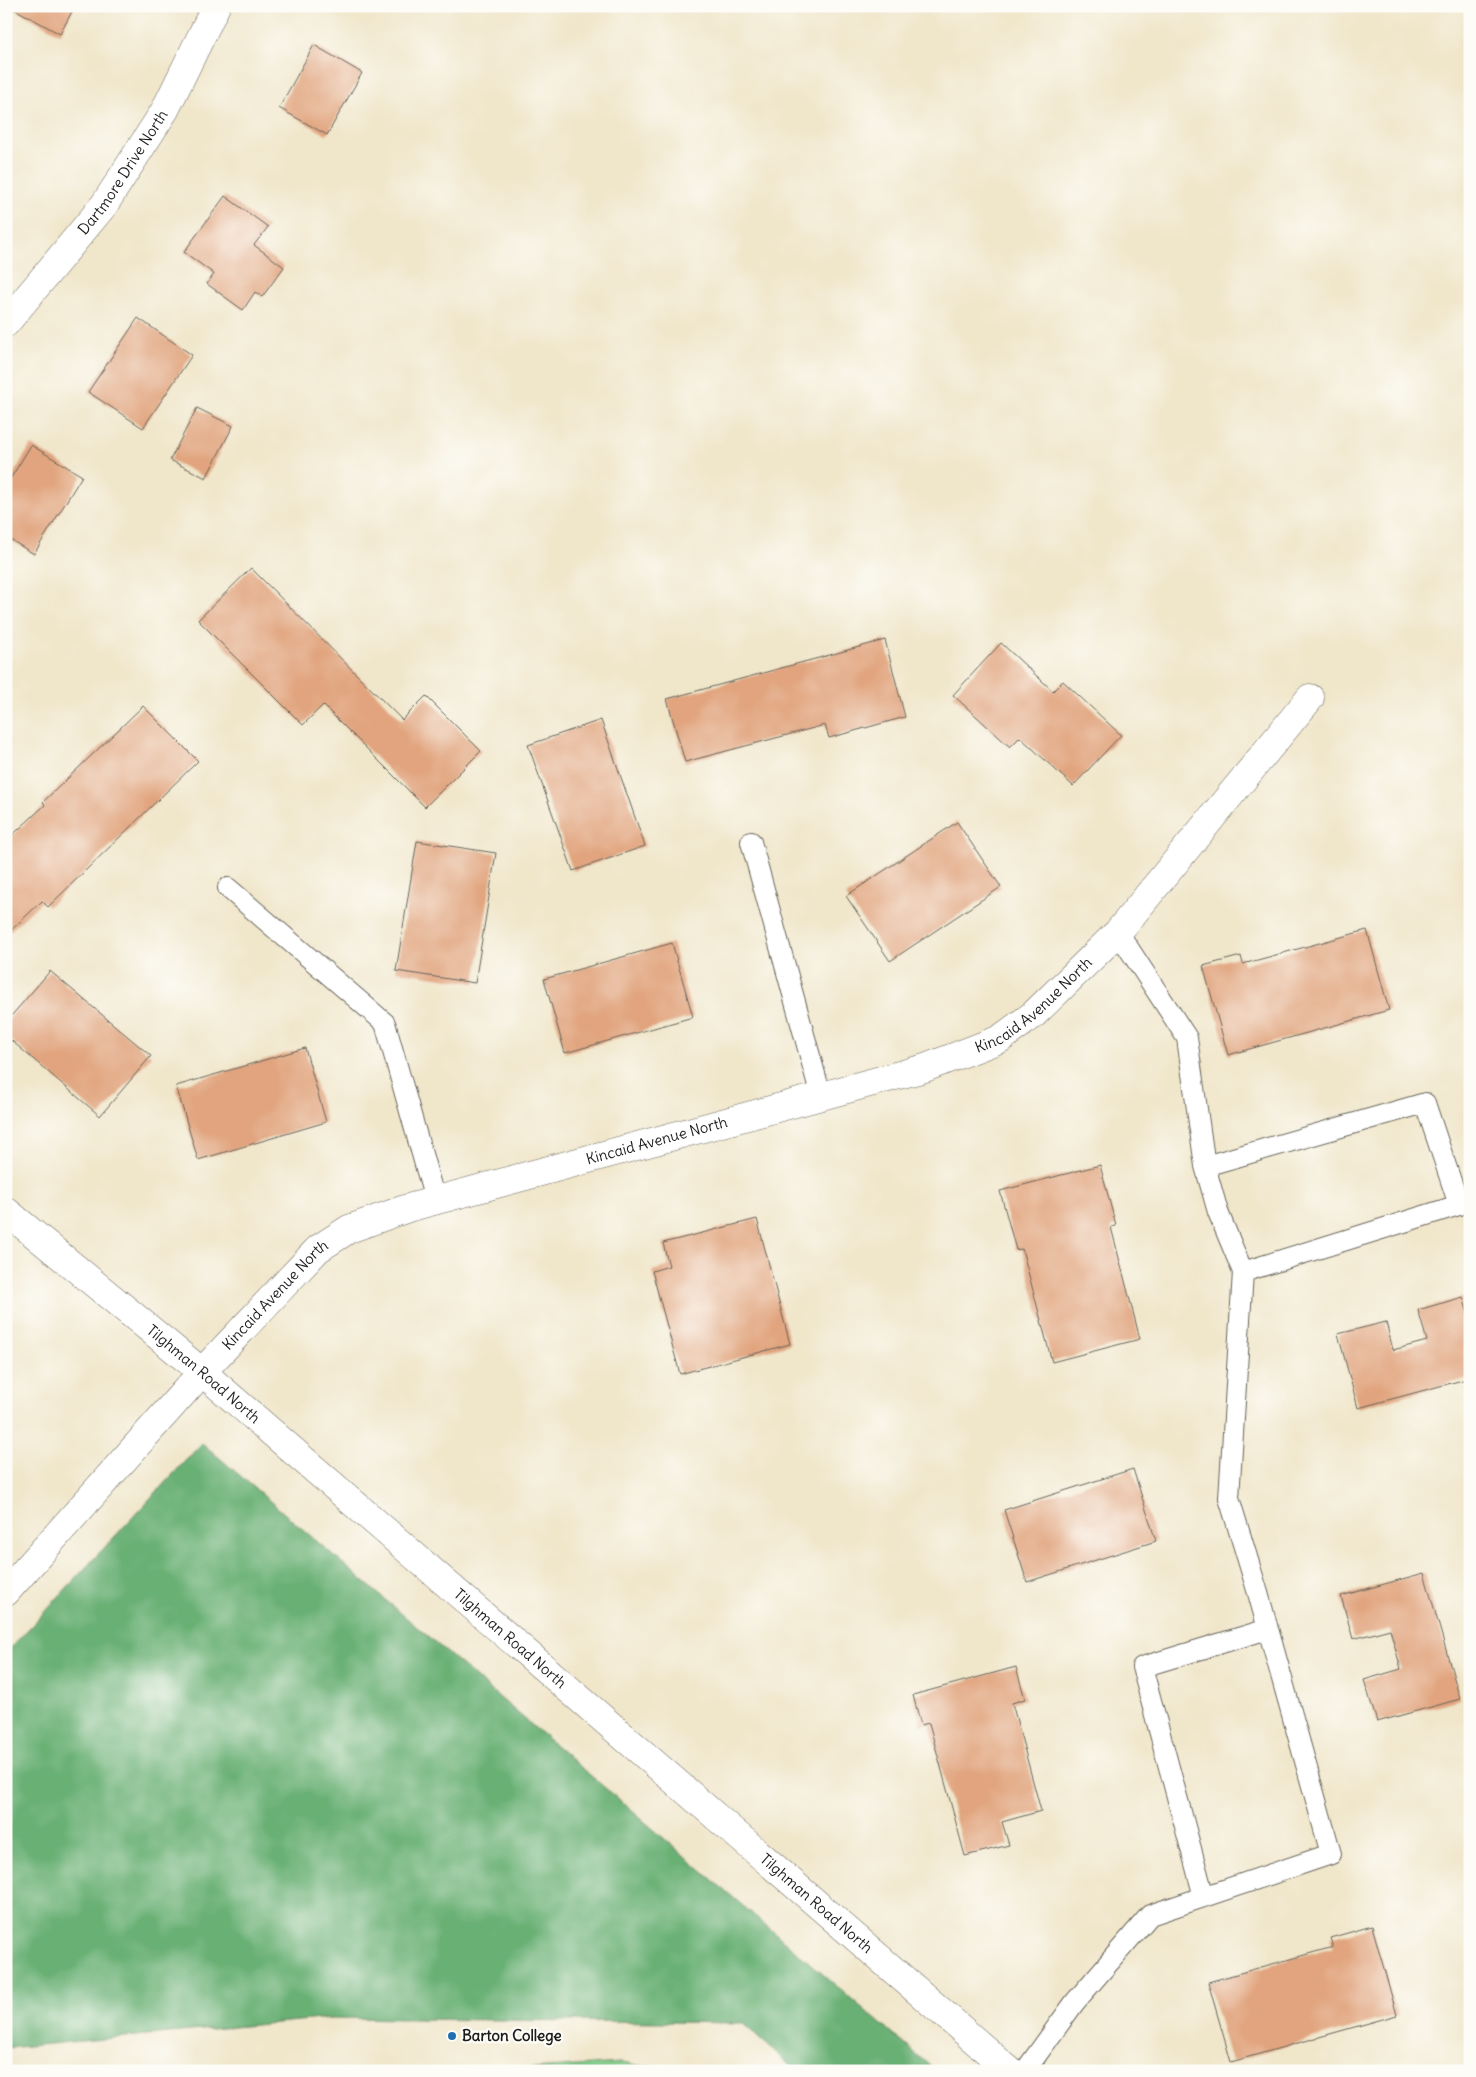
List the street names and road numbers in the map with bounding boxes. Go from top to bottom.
street label: Dartmore Drive North [73,106,172,238]
street label: Kincaid Avenue North [972,953,1096,1057]
street label: Kincaid Avenue North [584,1112,730,1168]
street label: Kincaid Avenue North [218,1235,332,1354]
street label: Tilghman Road North [143,1320,265,1427]
street label: Tilghman Road North [450,1584,571,1692]
street label: Tilghman Road North [756,1849,877,1957]

